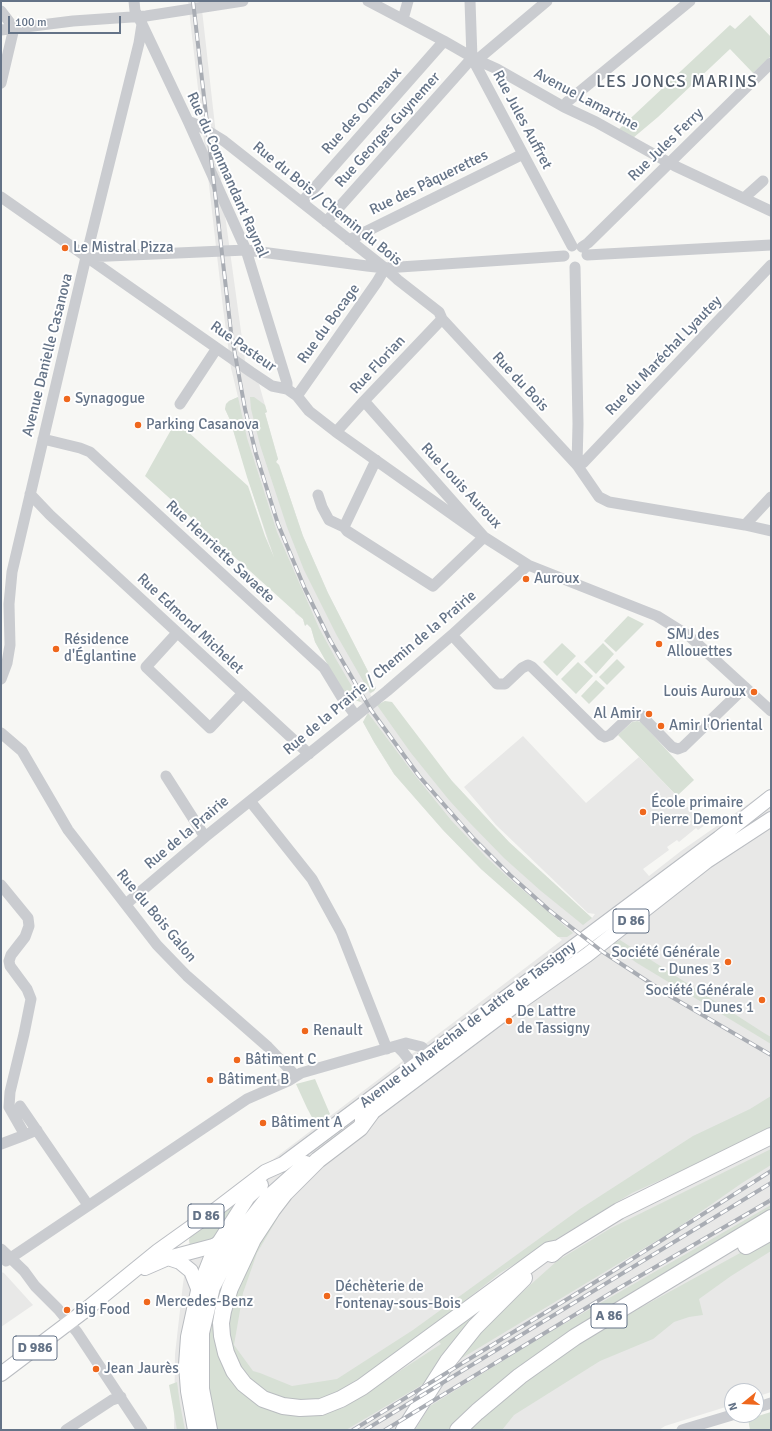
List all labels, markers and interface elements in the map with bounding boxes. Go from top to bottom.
scale bar [10,8,123,34]
text: 100 m [15,15,47,30]
street label: Rue des Ormeaux [318,64,406,158]
street label: Avenue Lamartine [531,65,641,135]
street label: Rue Jules Auffret [488,68,556,172]
street label: Rue Georges Guynemer [332,69,444,191]
district label: LES JONCS MARINS [596,73,758,93]
street label: Rue du Commandant Raynal [182,89,272,261]
street label: Rue Jules Ferry [625,105,707,185]
street label: Rue du Bois / Chemin du Bois [249,138,405,270]
street label: Rue des Pâquerettes [367,147,491,219]
place label: Le Mistral Pizza [73,239,174,257]
marker: Le Mistral Pizza [60,243,70,253]
street label: Avenue Danielle Casanova [19,272,77,438]
street label: Rue du Bocage [294,281,364,367]
street label: Rue du Maréchal Lyautey [602,292,726,420]
street label: Rue Pasteur [207,318,279,376]
street label: Rue Florian [346,332,410,398]
street label: Rue du Bois [488,349,552,415]
place label: Synagogue [75,390,145,408]
marker: Synagogue [62,394,72,404]
place label: Parking Casanova [146,416,259,434]
marker: Parking Casanova [133,420,143,430]
street label: Rue Louis Auroux [417,440,505,532]
street label: Rue Henriette Savaete [162,497,278,607]
street label: Rue Edmond Michelet [133,570,247,678]
place label: Auroux [534,570,579,588]
marker: Auroux [521,574,531,584]
street label: Rue de la Prairie / Chemin de la Prairie [280,587,480,759]
place label: SMJ des Allouettes [667,626,732,661]
place label: Résidence d'Églantine [64,631,137,666]
marker: SMJ des Allouettes [654,639,664,649]
marker: Résidence d'Églantine [51,644,61,654]
place label: Louis Auroux [663,683,746,701]
marker: Louis Auroux [749,687,759,697]
place label: Al Amir [594,705,641,723]
marker: Al Amir [644,709,654,719]
place label: Amir l'Oriental [669,717,763,735]
marker: Amir l'Oriental [656,721,666,731]
street label: Rue de la Prairie [141,793,233,873]
place label: École primaire Pierre Demont [651,794,743,829]
marker: École primaire Pierre Demont [638,807,648,817]
street label: Rue du Bois Galon [112,866,200,966]
road number: D 86 [613,909,649,933]
street label: Avenue du Maréchal de Lattre de Tassigny [356,938,580,1112]
place label: Société Générale - Dunes 3 [612,944,720,979]
marker: Société Générale - Dunes 3 [723,957,733,967]
place label: Société Générale - Dunes 1 [646,982,754,1017]
marker: Société Générale - Dunes 1 [757,995,767,1005]
place label: De Lattre de Tassigny [517,1003,590,1038]
marker: De Lattre de Tassigny [504,1016,514,1026]
place label: Renault [313,1022,363,1040]
marker: Renault [300,1026,310,1036]
place label: Bâtiment C [245,1051,316,1069]
marker: Bâtiment C [232,1055,242,1065]
place label: Bâtiment B [218,1071,289,1089]
marker: Bâtiment B [205,1075,215,1085]
place label: Bâtiment A [271,1114,342,1132]
marker: Bâtiment A [258,1118,268,1128]
road number: D 86 [188,1204,224,1228]
place label: Déchèterie de Fontenay-sous-Bois [335,1278,461,1313]
marker: Déchèterie de Fontenay-sous-Bois [322,1291,332,1301]
place label: Mercedes-Benz [155,1293,253,1311]
marker: Mercedes-Benz [142,1297,152,1307]
place label: Big Food [75,1301,130,1319]
road number: A 86 [591,1304,627,1328]
marker: Big Food [62,1305,72,1315]
road number: D 986 [13,1336,57,1360]
place label: Jean Jaurès [104,1360,179,1378]
marker: Jean Jaurès [91,1364,101,1374]
north arrow [724,1383,764,1423]
text: N [726,1401,740,1412]

